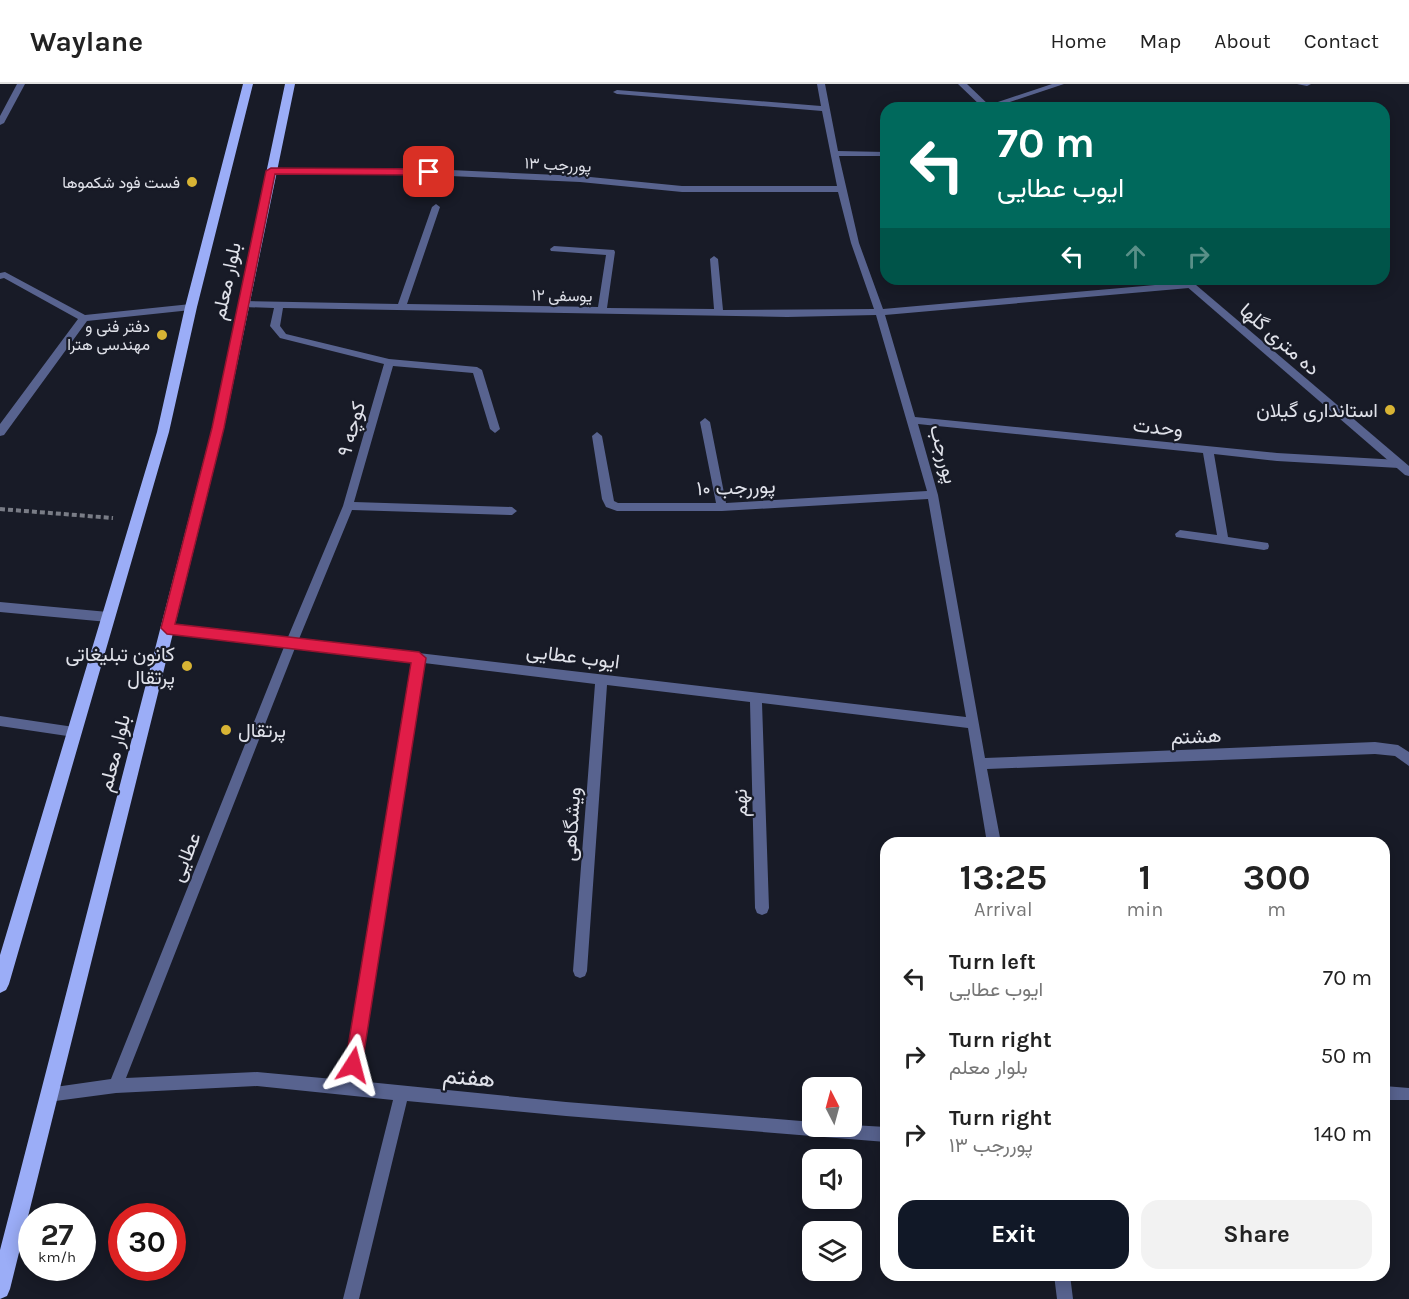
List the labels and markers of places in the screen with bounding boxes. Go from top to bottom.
pin [403,146,454,197]
place label: فست فود شکموها [62,173,180,193]
marker: فست فود شکموها [185,175,199,189]
place label: دفتر فنی و مهندسی هترا [67,317,150,355]
marker: دفتر فنی و مهندسی هترا [155,328,169,342]
place label: استانداری گیلان [1256,399,1378,423]
marker: استانداری گیلان [1383,403,1397,417]
place label: کانون تبلیغاتی پرتقال [66,643,175,691]
marker: کانون تبلیغاتی پرتقال [180,659,194,673]
place label: پرتقال [238,719,286,744]
marker: پرتقال [219,723,233,737]

